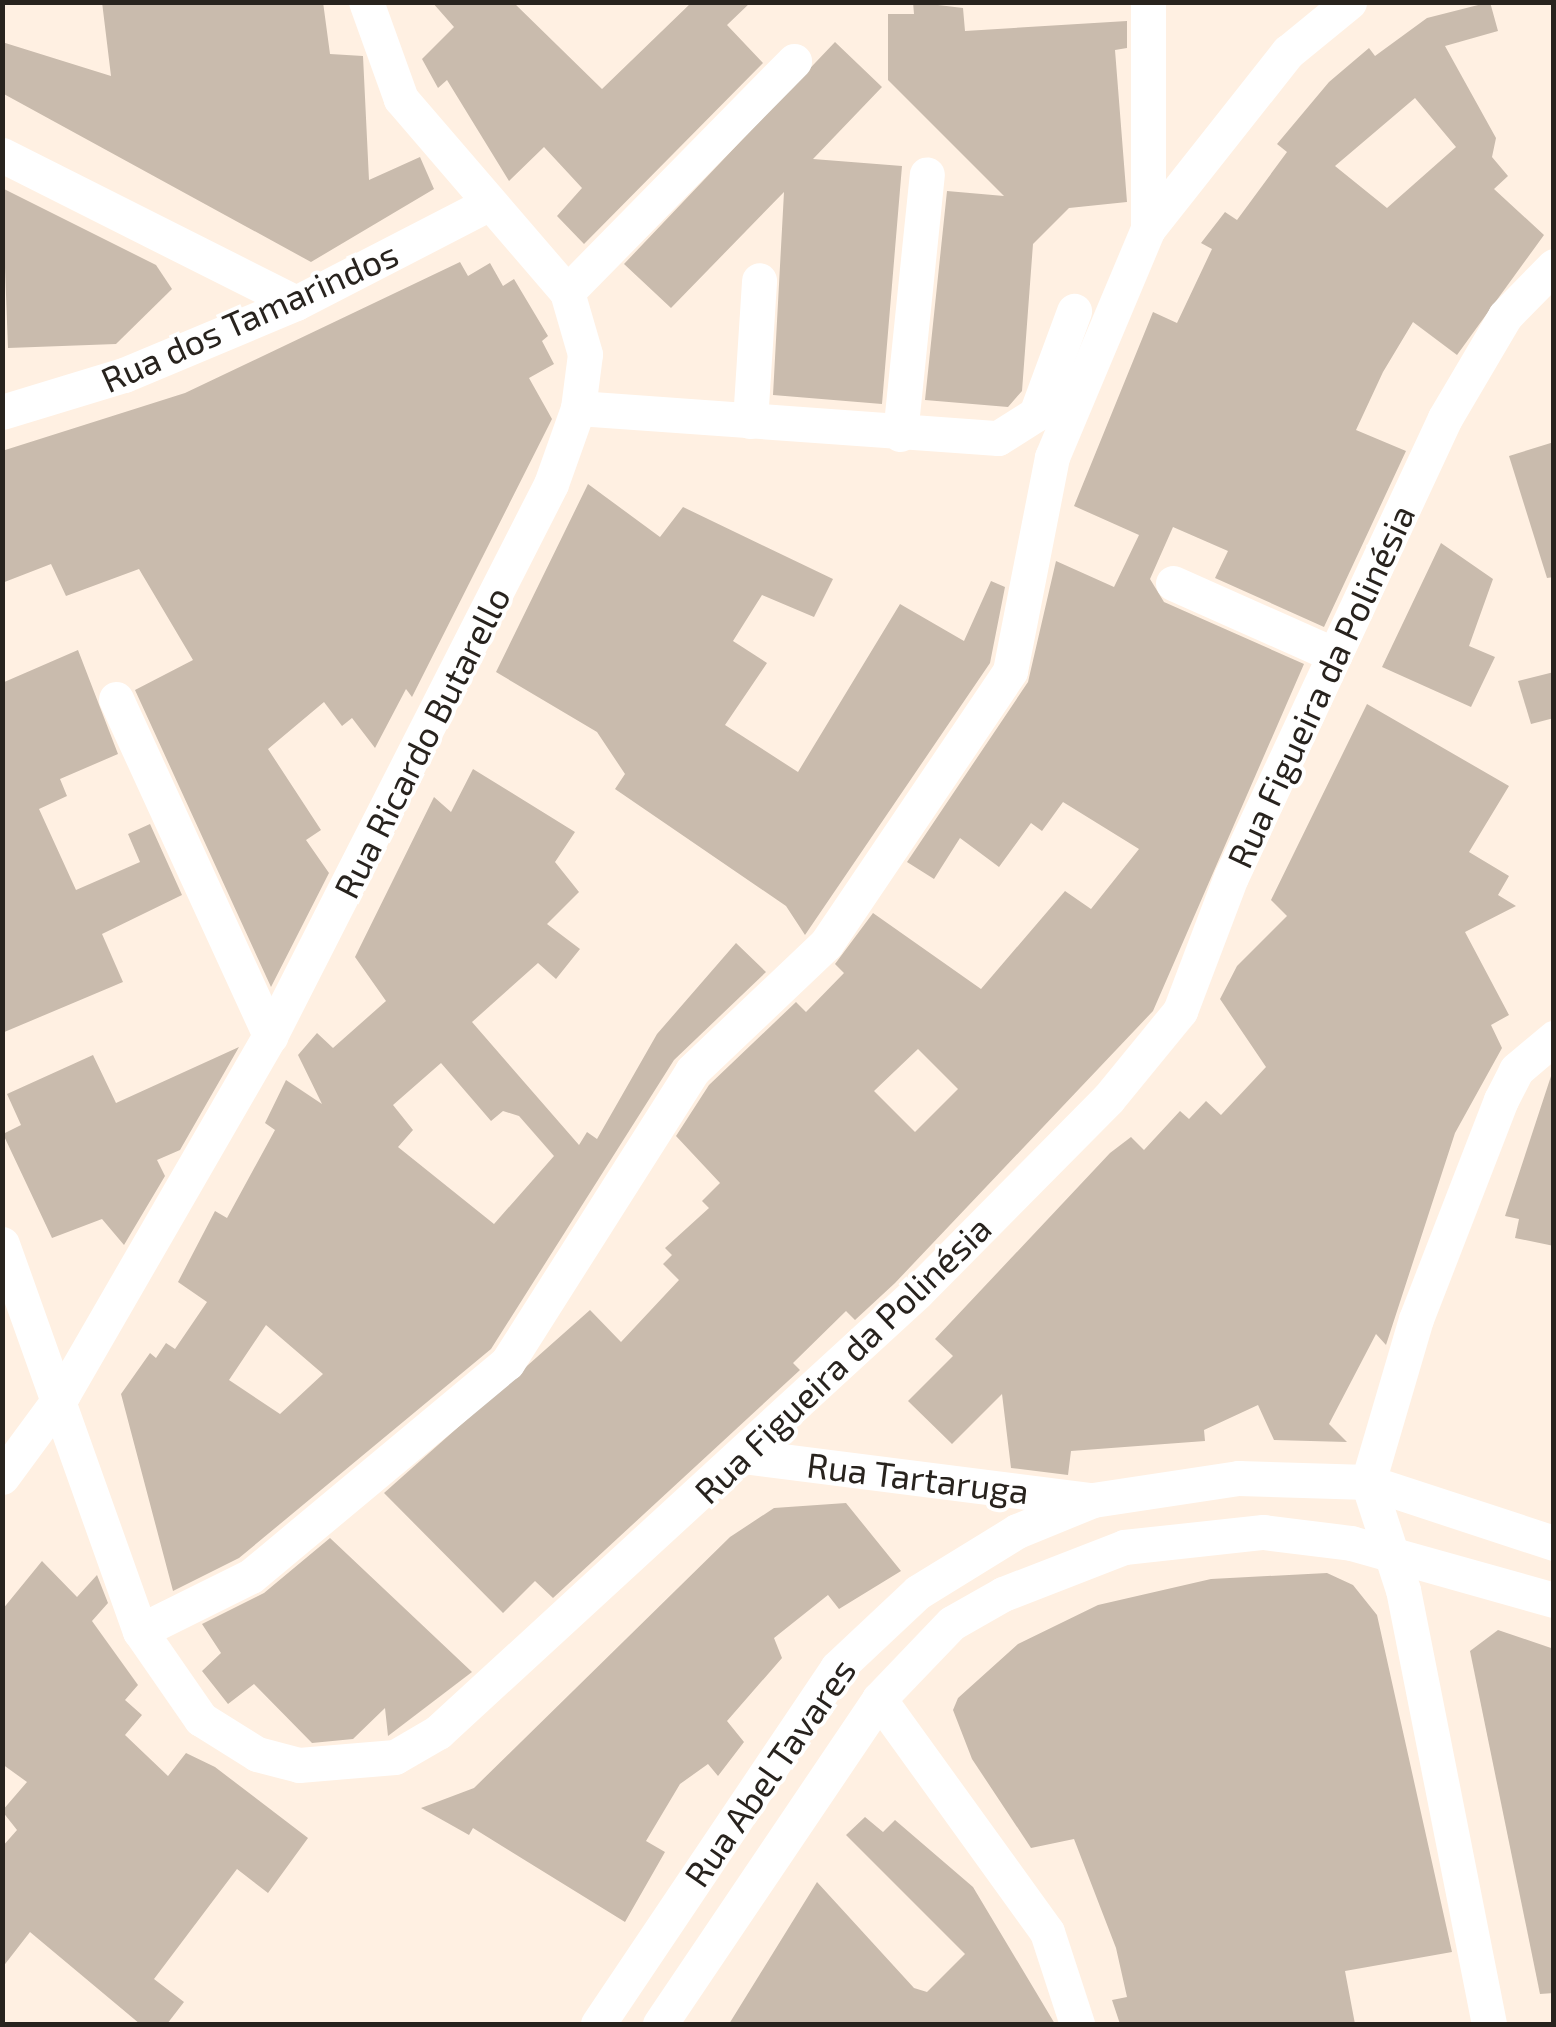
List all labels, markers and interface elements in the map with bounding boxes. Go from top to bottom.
street label: Rua dos Tamarindos [94,232,404,400]
street label: Rua Figueira da Polinésia [1217,498,1423,874]
street label: Rua Ricardo Butarello [324,579,518,905]
street label: Rua Figueira da Polinésia [685,1207,999,1511]
street label: Rua Tartaruga [804,1443,1032,1511]
street label: Rua Abel Tavares [674,1649,864,1895]

